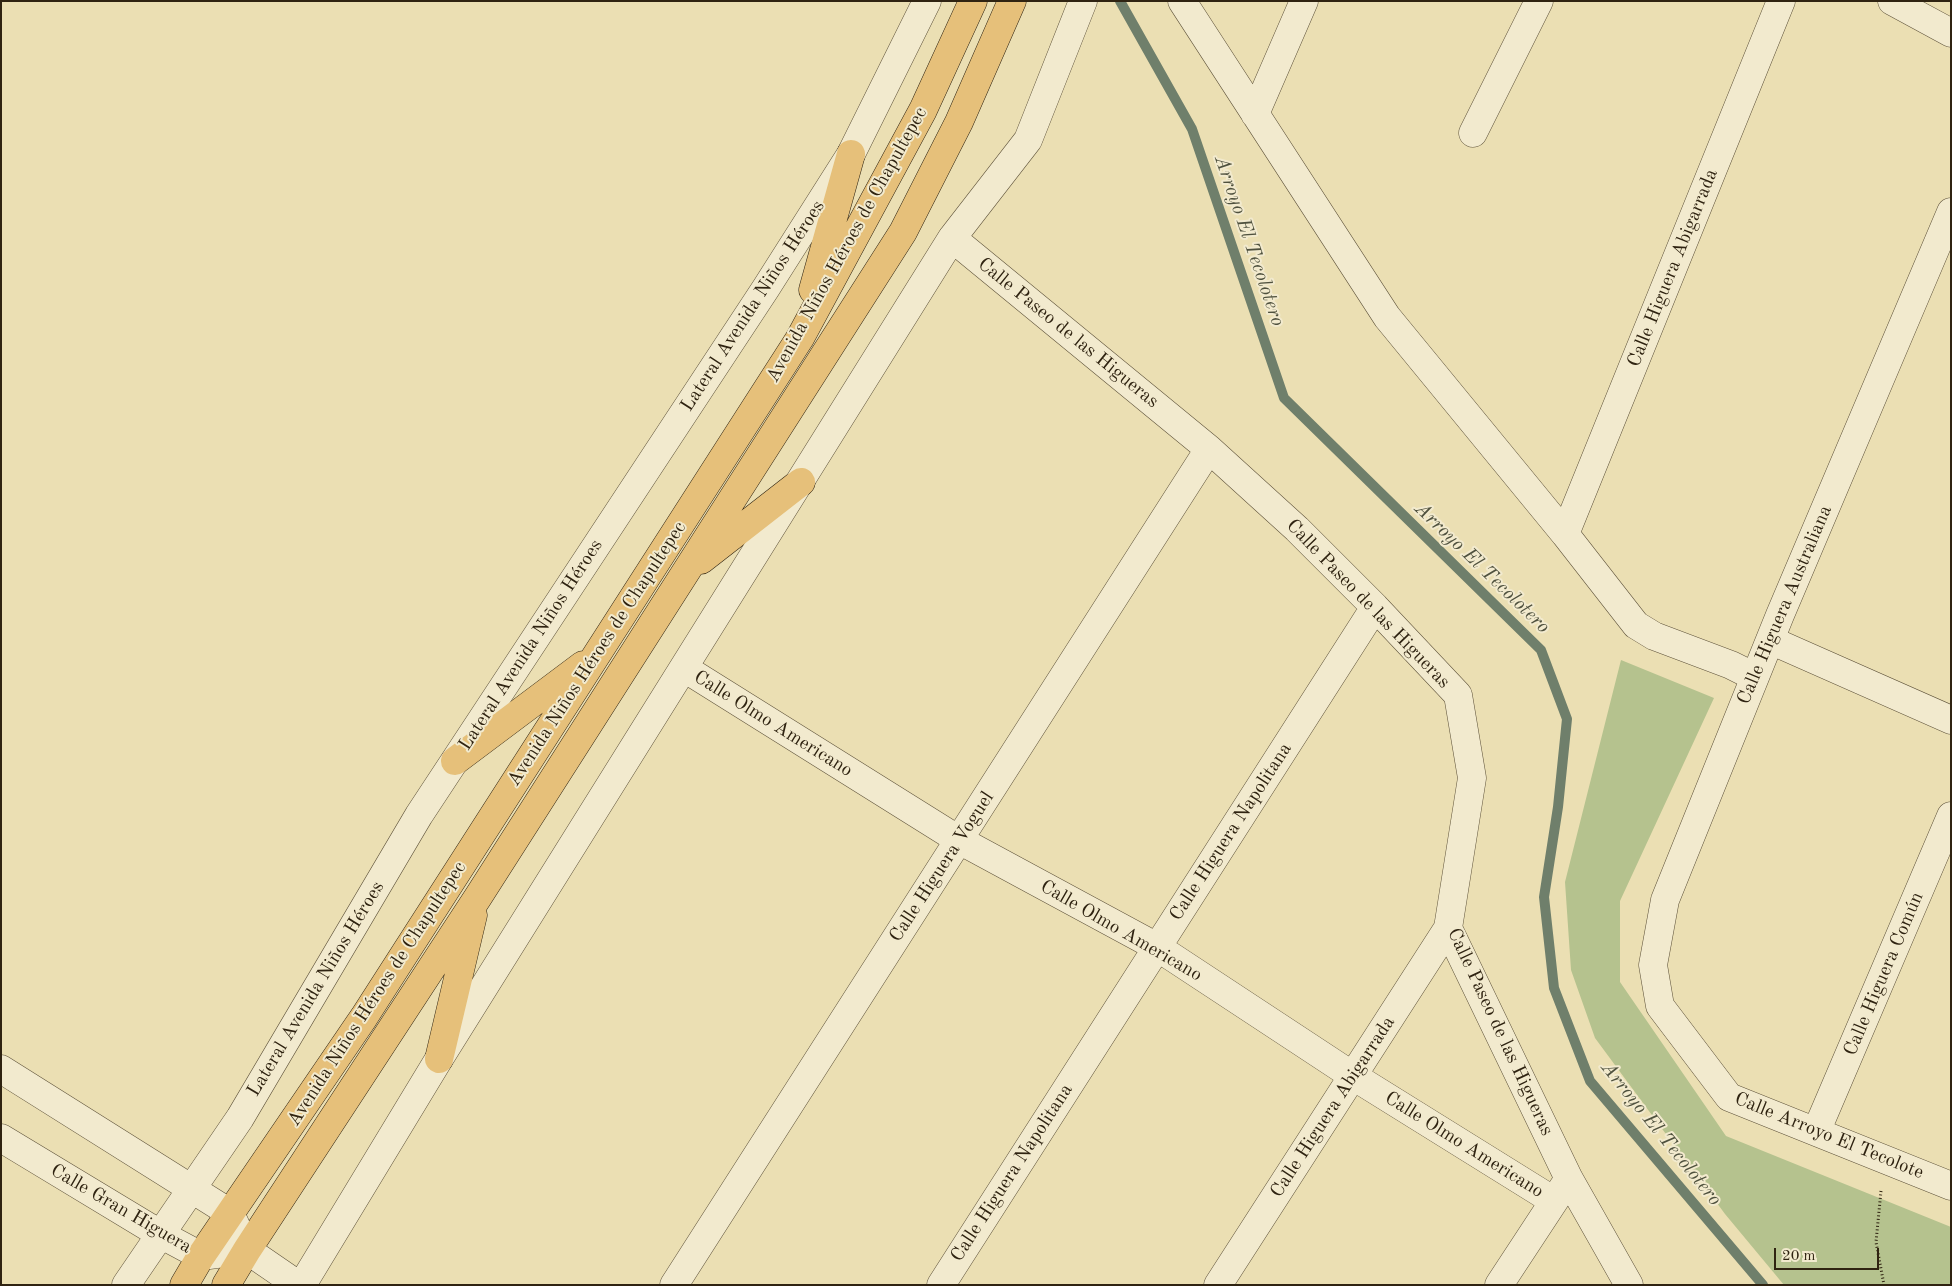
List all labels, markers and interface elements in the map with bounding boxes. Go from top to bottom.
street label: Avenida Niños Héroes de Chapultepec [762,103,932,387]
water label: Arroyo El Tecolotero [1209,153,1289,329]
street label: Calle Higuera Abigarrada [1623,166,1723,370]
street label: Lateral Avenida Niños Héroes [676,196,830,416]
street label: Calle Paseo de las Higueras [973,253,1163,413]
water label: Arroyo El Tecolotero [1409,497,1555,639]
street label: Calle Higuera Australiana [1733,502,1837,708]
street label: Calle Paseo de las Higueras [1281,515,1455,693]
street label: Avenida Niños Héroes de Chapultepec [503,517,691,791]
street label: Lateral Avenida Niños Héroes [454,535,608,755]
street label: Calle Olmo Americano [689,666,857,782]
street label: Calle Higuera Napolitana [1165,739,1297,925]
street label: Calle Higuera Voguel [885,788,999,946]
street label: Avenida Niños Héroes de Chapultepec [283,857,471,1131]
street label: Calle Olmo Americano [1036,875,1206,987]
street label: Lateral Avenida Niños Héroes [243,877,389,1101]
street label: Calle Higuera Común [1839,889,1929,1059]
street label: Calle Paseo de las Higueras [1442,925,1558,1139]
street label: Calle Higuera Abigarrada [1266,1012,1400,1202]
water label: Arroyo El Tecolotero [1595,1057,1727,1211]
street label: Calle Higuera Napolitana [946,1080,1078,1266]
street label: Calle Olmo Americano [1380,1087,1548,1203]
street label: Calle Arroyo El Tecolote [1731,1088,1927,1184]
street label: Calle Gran Higuera [46,1159,196,1259]
scale bar [1777,1238,1882,1270]
text: 20 m [1782,1249,1816,1264]

